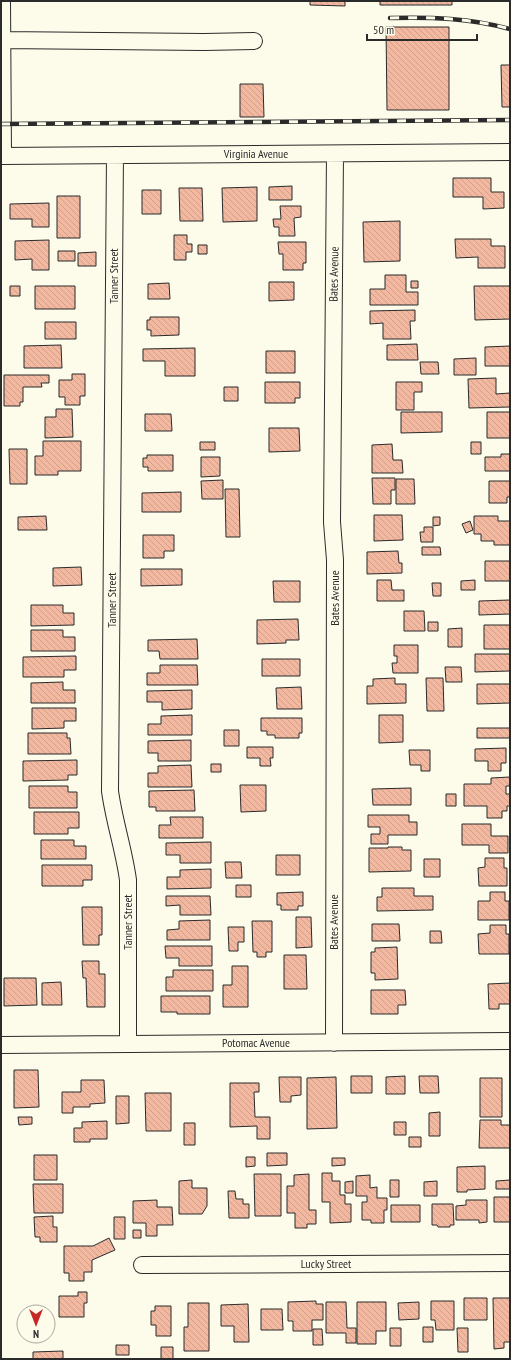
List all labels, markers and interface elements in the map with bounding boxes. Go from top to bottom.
scale bar [367,16,477,42]
text: 50 m [373,22,394,37]
street label: Virginia Avenue [223,146,288,161]
street label: Bates Avenue [326,246,341,302]
street label: Tanner Street [106,248,121,304]
street label: Bates Avenue [327,570,342,626]
street label: Tanner Street [104,572,119,628]
street label: Tanner Street [120,894,135,950]
street label: Bates Avenue [326,894,341,950]
street label: Potomac Avenue [222,1035,290,1050]
street label: Lucky Street [301,1256,352,1271]
north arrow [16,1304,56,1344]
text: N [33,1327,39,1341]

